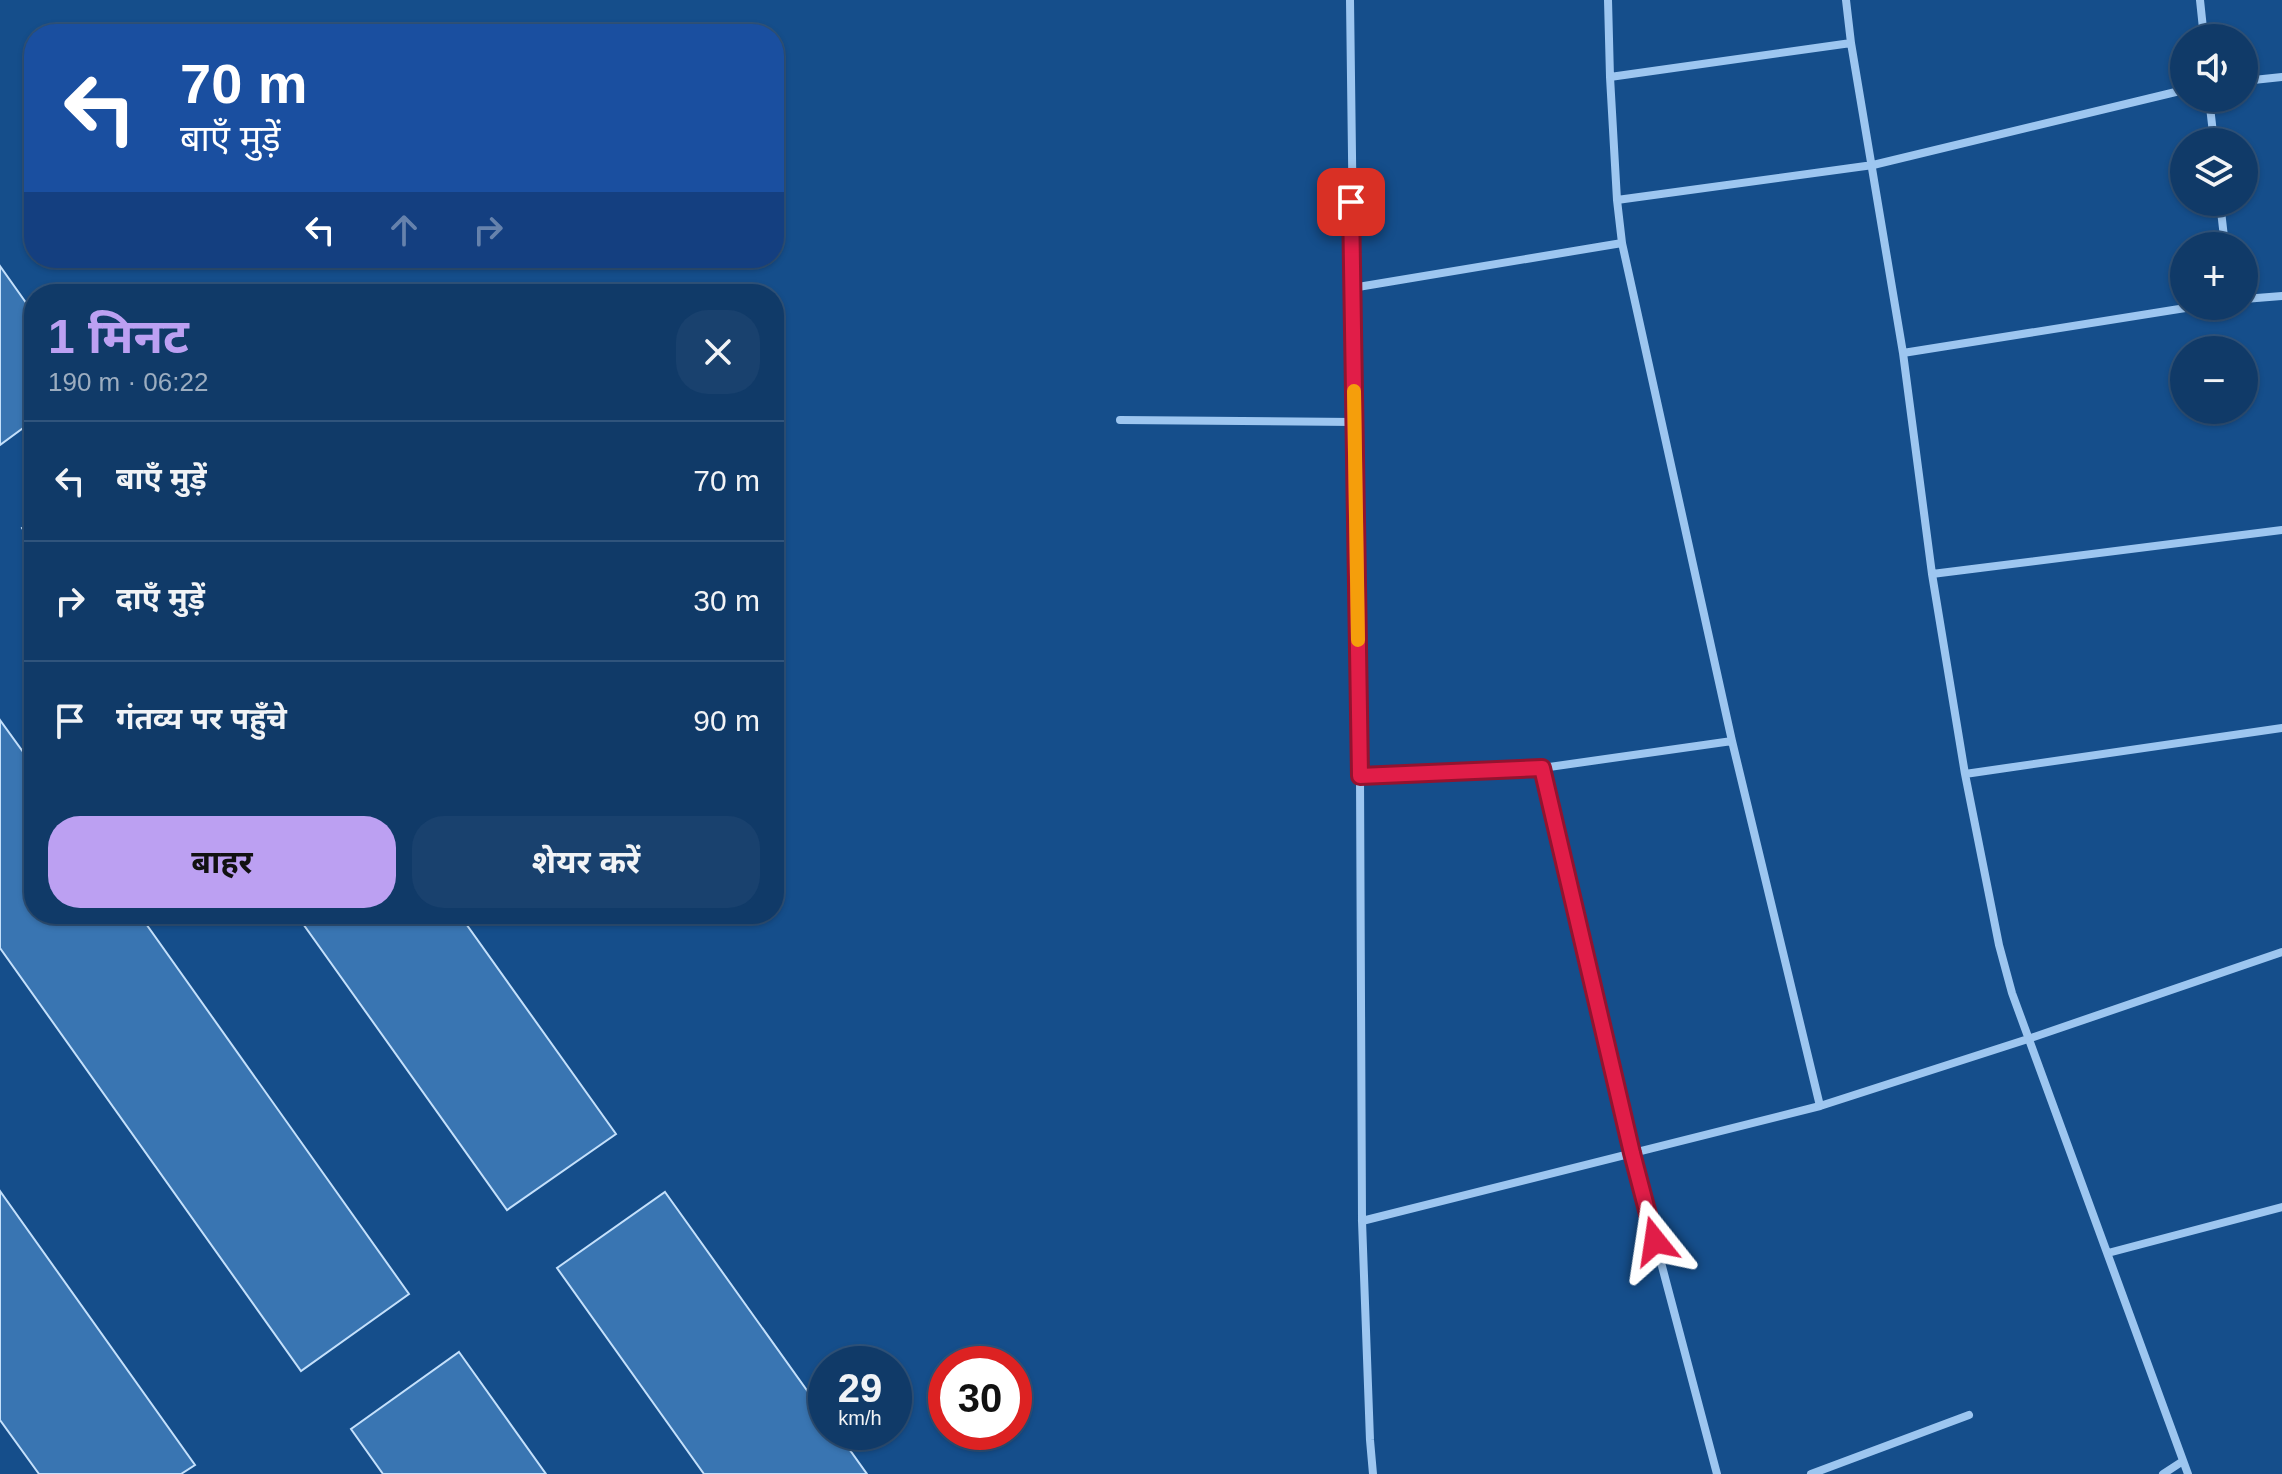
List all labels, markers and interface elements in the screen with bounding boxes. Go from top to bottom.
map controls [2170,24,2258,424]
button: sound [2170,24,2258,112]
text: 70 m [180,52,308,115]
icon: left [48,56,152,160]
text: बाएँ मुड़ें [180,118,281,159]
button: layers [2170,128,2258,216]
pin [1317,168,1385,236]
icon: arrive [1329,180,1373,224]
icon: left [298,208,342,252]
icon: ahead [382,208,426,252]
icon: right [466,208,510,252]
button: + [2170,232,2258,320]
text: 1 मिनट [48,310,189,363]
button: close [676,310,760,394]
button: − [2170,336,2258,424]
text: 190 m · 06:22 [48,367,208,397]
icon: left [48,459,92,503]
text: बाएँ मुड़ें [116,462,207,495]
text: 70 m [693,464,760,497]
icon: right [48,579,92,623]
text: दाएँ मुड़ें [116,582,205,615]
text: 30 m [693,584,760,617]
icon: arrive [48,699,92,743]
text: गंतव्य पर पहुँचे [116,702,287,735]
text: 90 m [693,704,760,737]
button: बाहर [48,816,396,908]
button: शेयर करें [412,816,760,908]
position arrow [1613,1199,1697,1283]
speed limit sign: 30 [928,1346,1032,1450]
text: 29 [838,1366,882,1410]
text: km/h [838,1407,882,1429]

